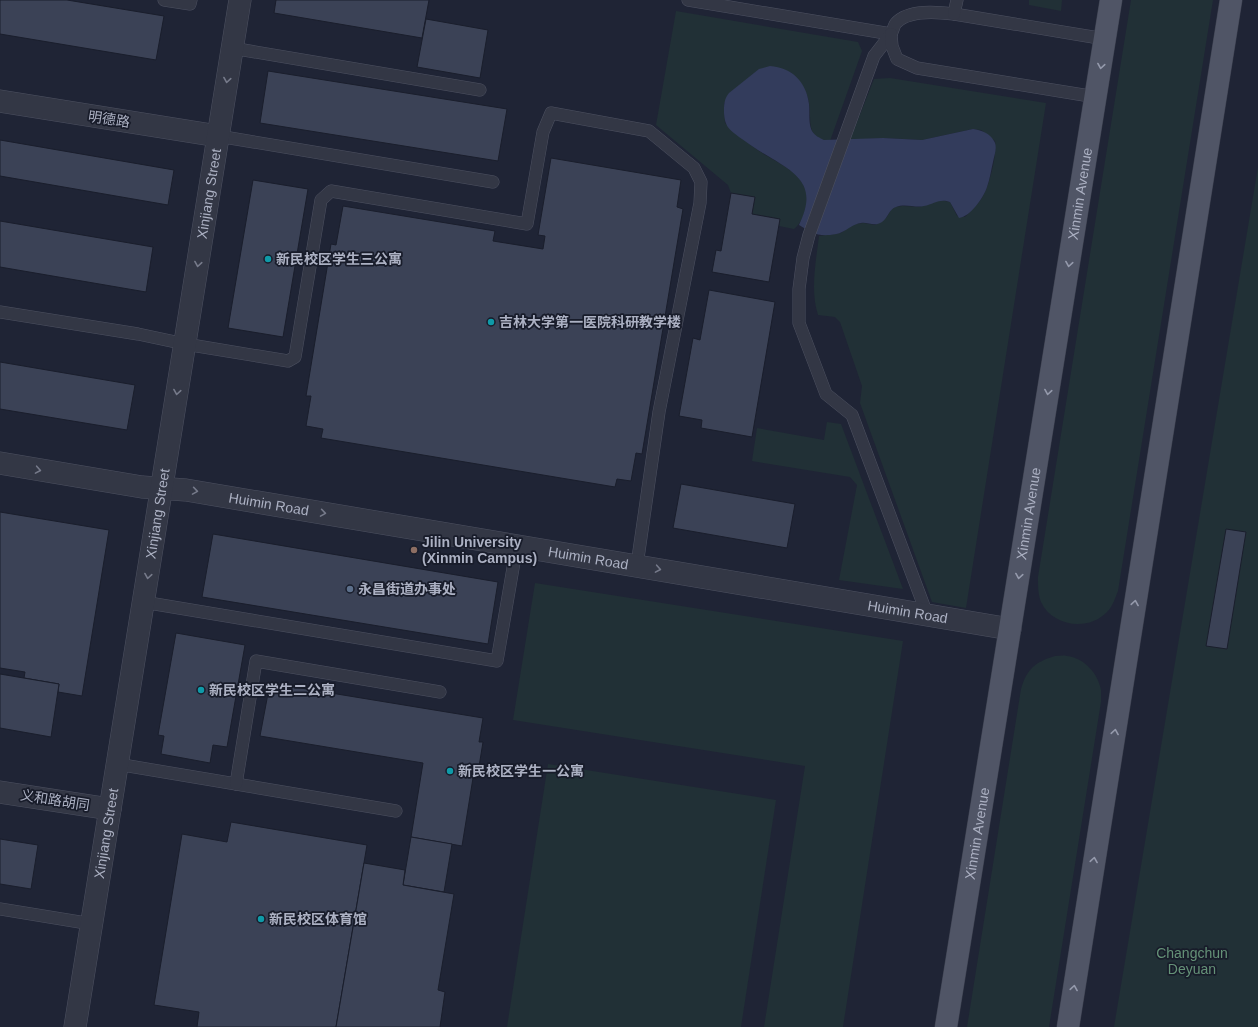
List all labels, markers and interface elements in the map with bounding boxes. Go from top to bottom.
one-way arrow [1097,63,1106,69]
one-way arrow [223,77,232,83]
street label: 明德路 [87,108,131,130]
street label: Xinmin Avenue [1065,146,1095,241]
street label: Xinjiang Street [194,147,224,240]
place label: 新民校区学生三公寓 [276,251,402,267]
marker: 新民校区学生三公寓 [263,254,273,264]
one-way arrow [194,261,203,267]
one-way arrow [1065,261,1074,267]
place label: 吉林大学第一医院科研教学楼 [499,314,681,330]
marker: 吉林大学第一医院科研教学楼 [486,317,496,327]
one-way arrow [174,389,182,395]
one-way arrow [1044,389,1053,395]
one-way arrow [35,465,42,474]
street label: Xinmin Avenue [1013,466,1044,561]
street label: Xinjiang Street [142,467,173,560]
one-way arrow [192,486,198,495]
street label: Huimin Road [227,489,310,519]
one-way arrow [320,508,326,516]
place label: Jilin University (Xinmin Campus) [422,534,537,566]
street label: Huimin Road [547,543,629,572]
marker: Jilin University (Xinmin Campus) [409,545,419,555]
one-way arrow [655,564,661,573]
one-way arrow [1015,572,1024,579]
one-way arrow [144,573,153,579]
place label: 永昌街道办事处 [358,581,456,597]
marker: 永昌街道办事处 [345,584,355,594]
street label: Huimin Road [866,597,949,626]
one-way arrow [1130,600,1139,606]
place label: 新民校区学生二公寓 [209,682,335,698]
marker: 新民校区学生二公寓 [196,685,206,695]
one-way arrow [1110,729,1119,735]
place label: 新民校区学生一公寓 [458,763,584,779]
marker: 新民校区学生一公寓 [445,766,455,776]
street label: Xinmin Avenue [962,786,992,881]
street label: 义和路胡同 [19,787,91,813]
street label: Xinjiang Street [91,787,121,880]
one-way arrow [1089,857,1098,863]
place label: 新民校区体育馆 [269,911,367,927]
marker: 新民校区体育馆 [256,914,266,924]
park label: Changchun Deyuan [1156,945,1228,977]
one-way arrow [1069,985,1078,992]

